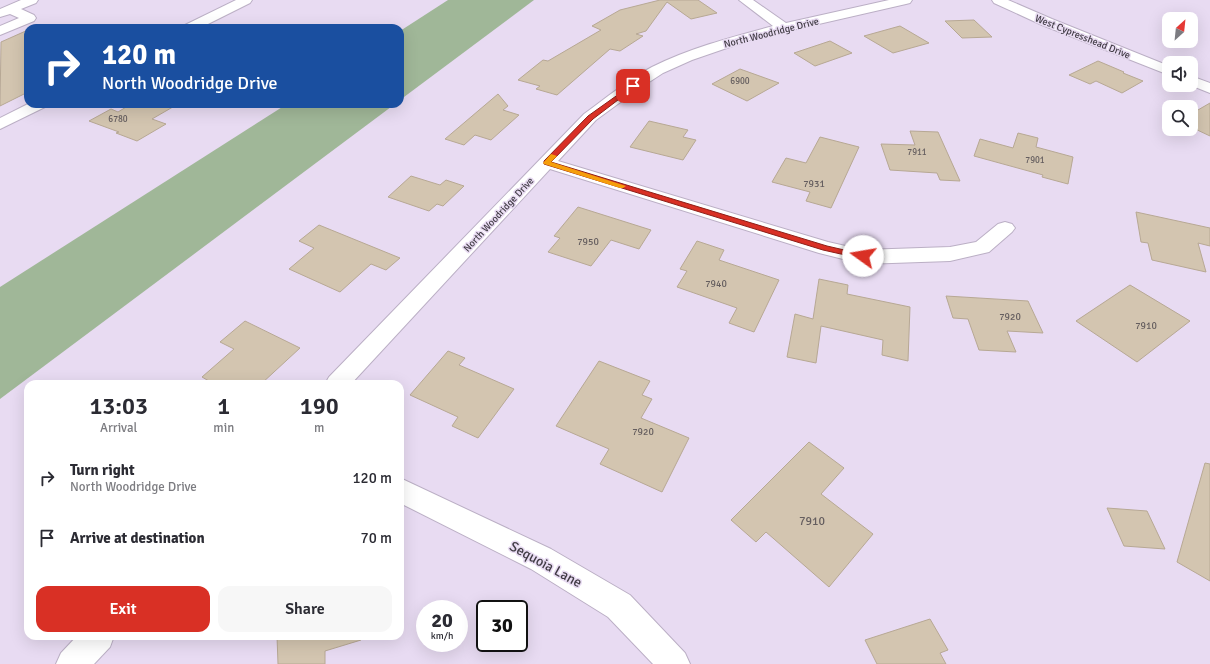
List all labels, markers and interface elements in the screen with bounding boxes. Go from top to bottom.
street label: West Cypresshead Drive [1033,12,1132,62]
north arrow [1162,12,1198,48]
map controls [1162,12,1198,136]
street label: North Woodridge Drive [722,15,820,51]
text: 120 m [102,38,176,72]
icon: right [36,40,88,92]
button: sound [1162,56,1198,92]
pin [616,69,650,103]
text: North Woodridge Drive [102,72,278,94]
icon: arrive [622,75,644,97]
house number: 6900 [730,76,750,87]
button: search [1162,100,1198,136]
house number: 6780 [108,114,128,125]
house number: 7911 [907,147,927,158]
house number: 7901 [1025,155,1045,166]
street label: North Woodridge Drive [461,175,536,254]
house number: 7931 [803,178,825,190]
position arrow [842,235,884,277]
house number: 7950 [577,236,599,248]
house number: 7940 [705,278,727,290]
house number: 7920 [999,311,1021,323]
house number: 7910 [1135,320,1157,332]
text: 13:03 [89,391,148,421]
text: 1 [217,391,230,421]
text: 190 [300,391,339,421]
text: Arrival [100,420,137,436]
text: min [213,420,234,436]
text: m [314,420,324,436]
house number: 7920 [632,426,654,438]
text: Turn right [70,461,135,479]
icon: right [36,467,58,489]
text: 120 m [352,469,392,487]
text: North Woodridge Drive [70,479,197,495]
house number: 7910 [799,514,825,529]
icon: arrive [36,527,58,549]
text: Arrive at destination [70,529,205,547]
text: 70 m [361,529,392,547]
street label: Sequoia Lane [507,538,585,591]
button: Exit [36,586,210,632]
button: Share [218,586,392,632]
speed limit sign: 30 [476,600,528,652]
text: 20 [431,608,453,633]
text: km/h [431,630,453,642]

